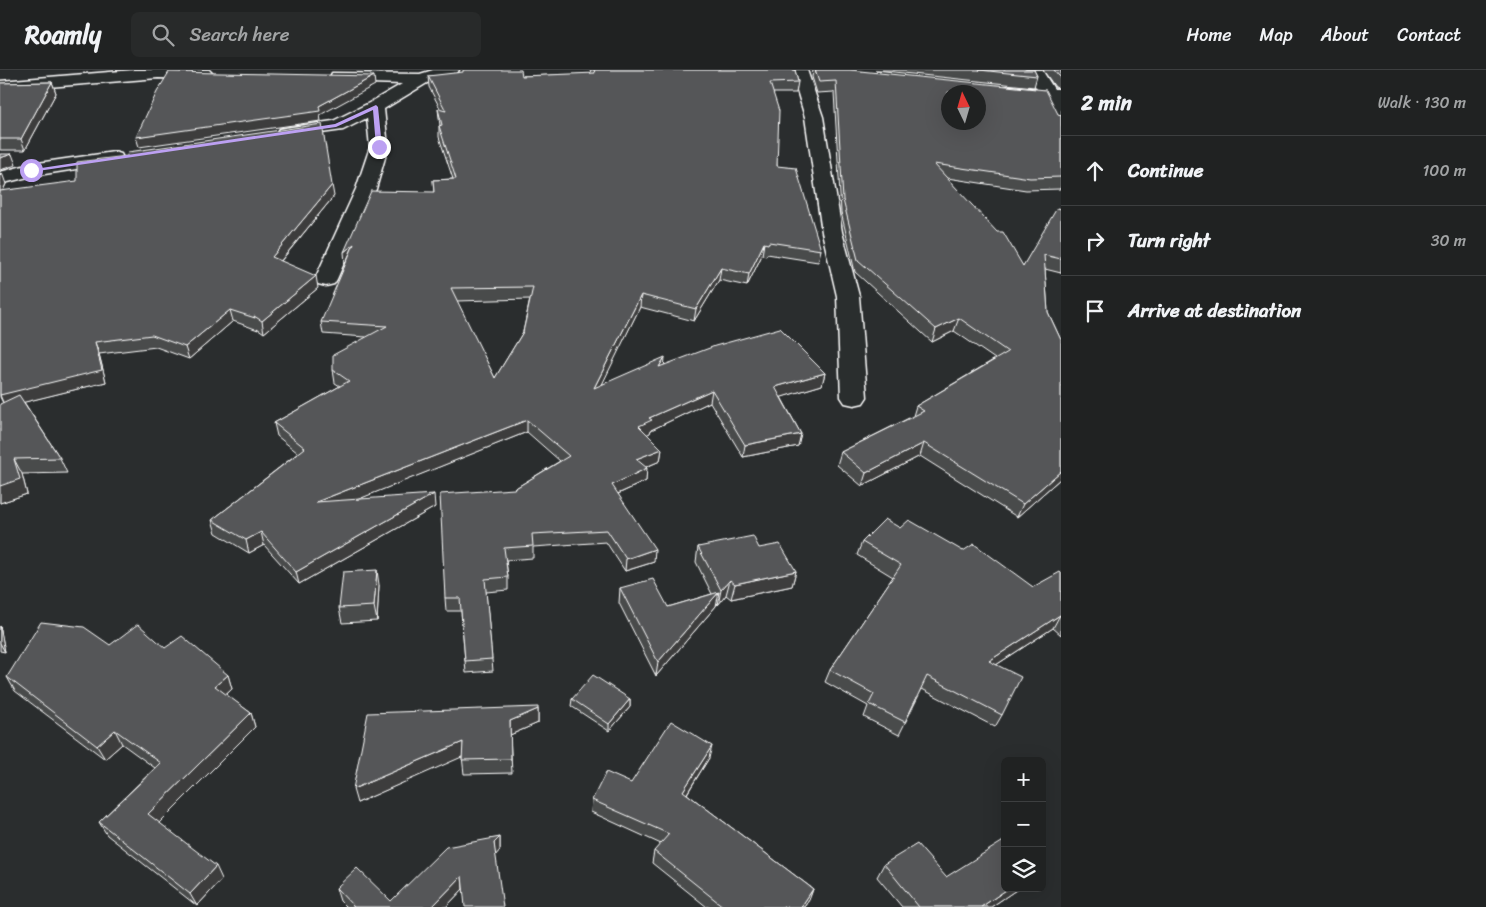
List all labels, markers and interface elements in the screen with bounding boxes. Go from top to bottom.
search box [131,12,481,57]
text: Roamly [25,14,101,56]
text: Search here [189,18,289,51]
text: Home [1187,19,1232,51]
text: Map [1260,19,1293,51]
text: About [1321,19,1369,51]
text: Contact [1397,19,1461,51]
icon: search [149,21,177,49]
text: 2 min [1081,84,1132,122]
north arrow [941,85,986,130]
text: Walk · 130 m [1378,88,1466,117]
route end [368,136,391,159]
text: Continue [1128,154,1204,187]
text: 100 m [1422,156,1466,185]
icon: ahead [1081,157,1109,185]
route start [20,159,43,182]
text: Turn right [1128,224,1210,257]
text: 30 m [1431,226,1466,255]
icon: right [1081,227,1109,255]
text: Arrive at destination [1128,294,1301,327]
icon: arrive [1081,297,1109,325]
map controls [1001,757,1046,892]
button: + [1001,757,1046,802]
button: − [1001,802,1046,847]
button: layers [1001,847,1046,892]

